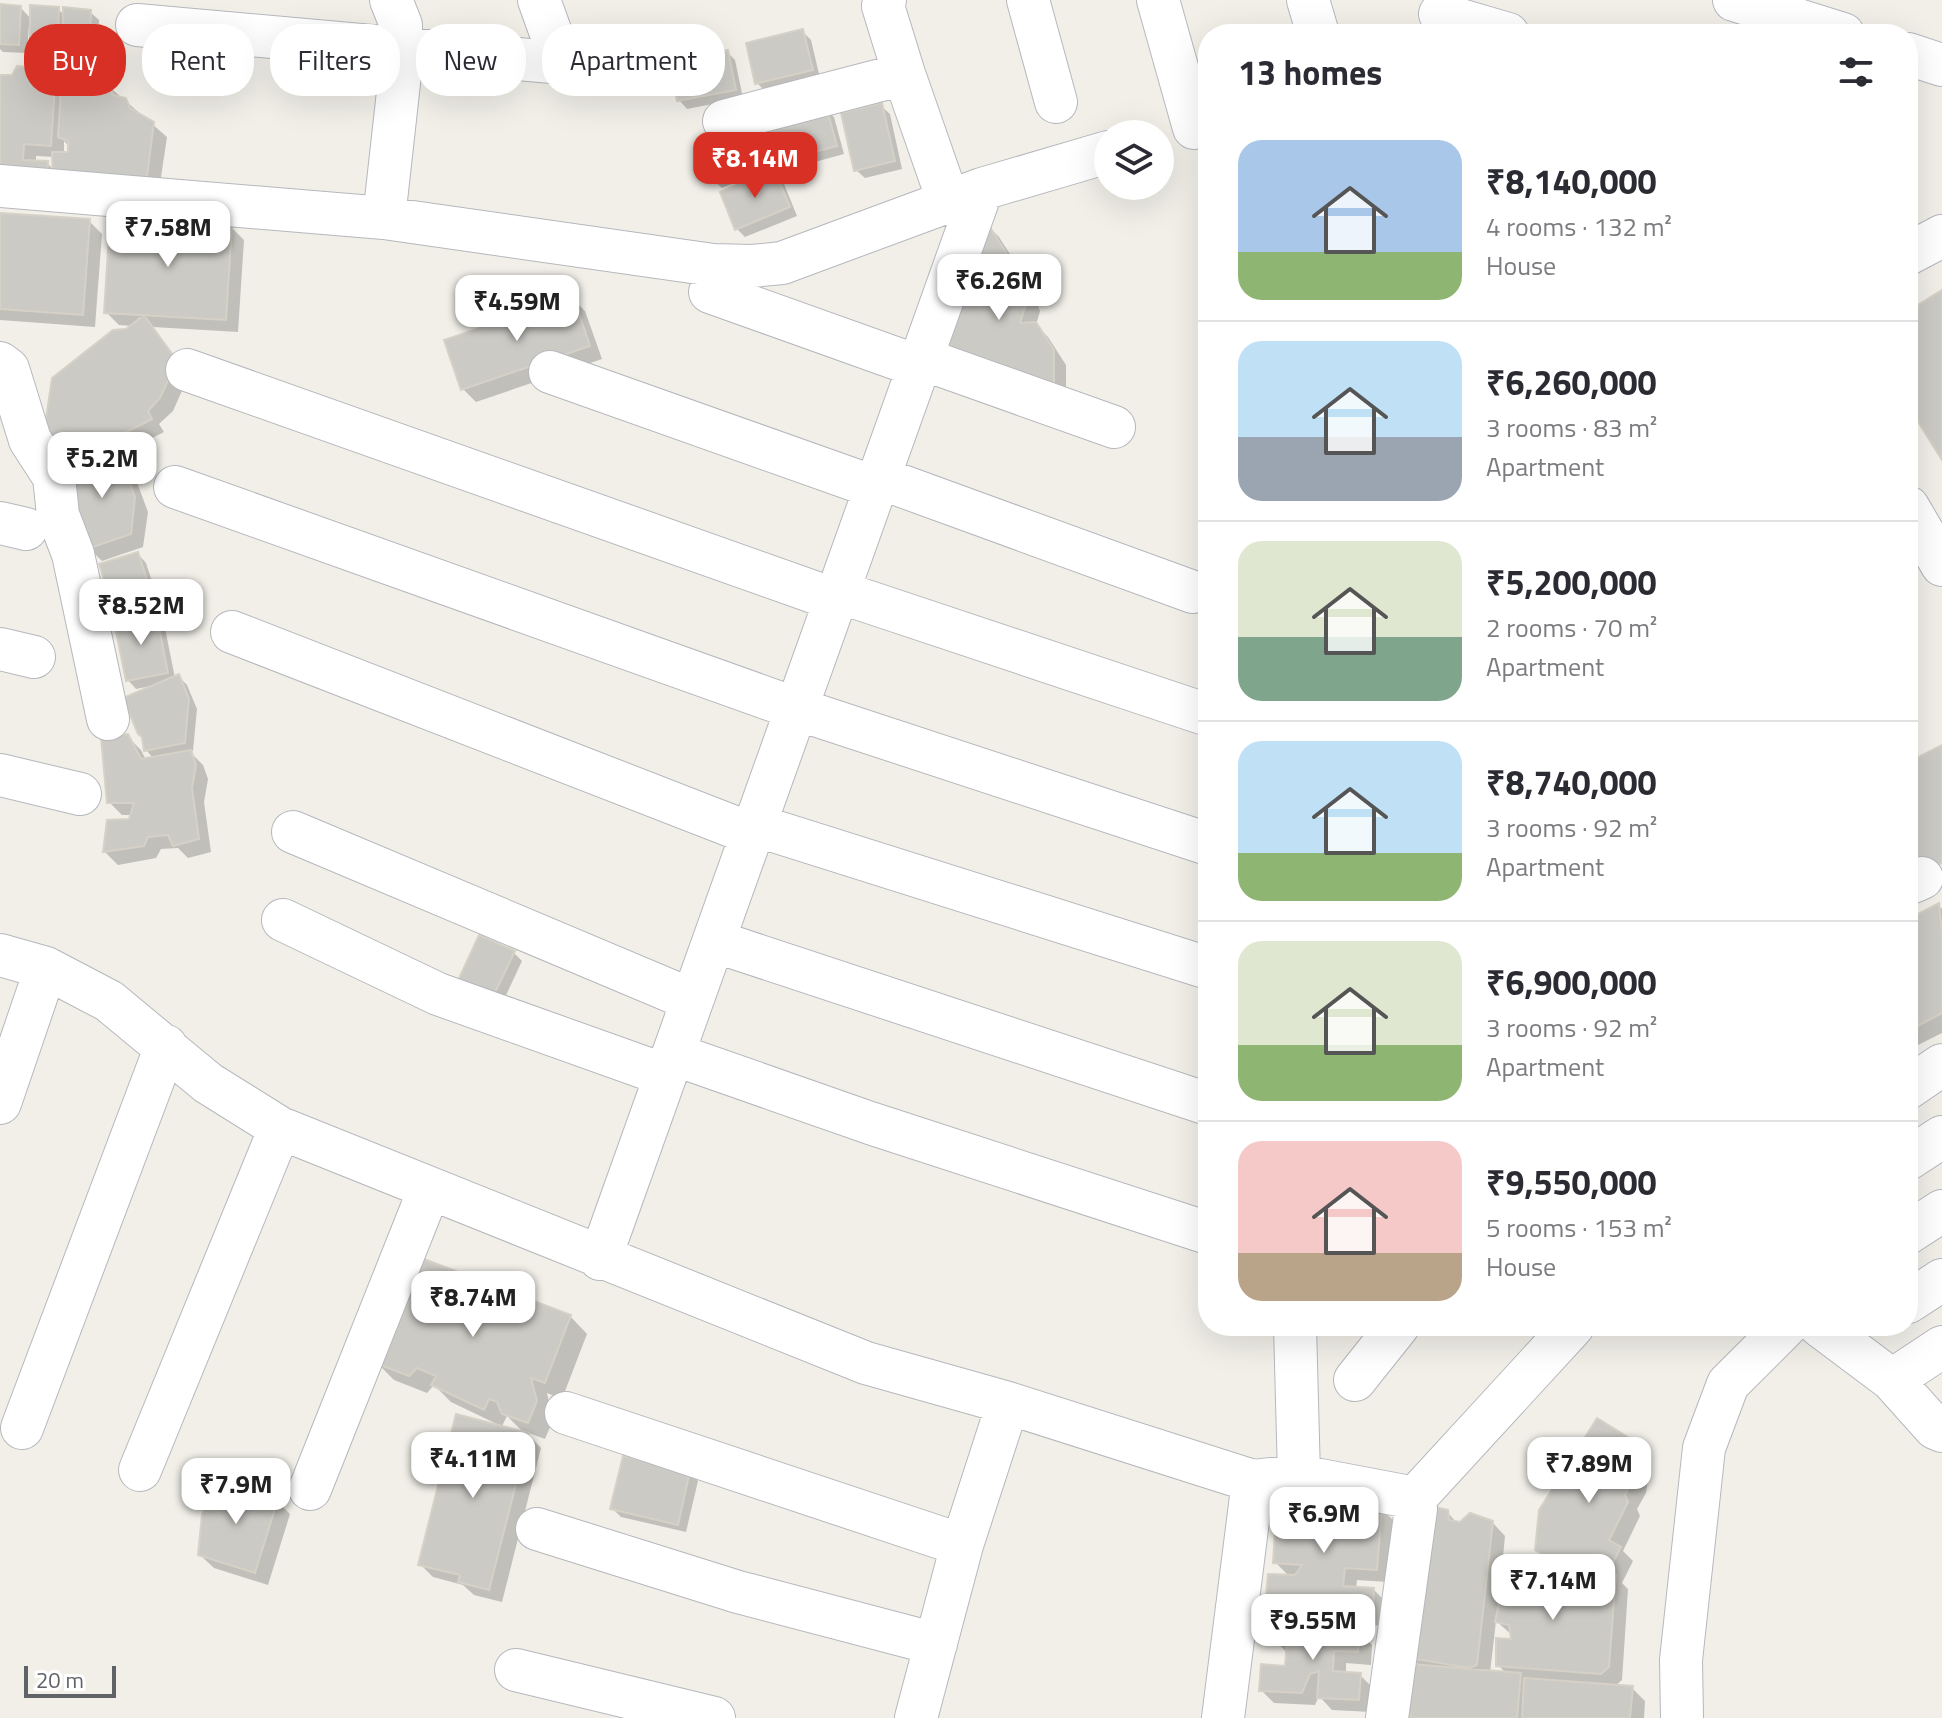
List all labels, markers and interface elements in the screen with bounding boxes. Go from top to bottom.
chip: Buy [24,24,126,96]
chip: Rent [142,24,254,96]
chip: Filters [270,24,400,96]
chip: New [416,24,526,96]
chip: Apartment [542,24,725,96]
text: 13 homes [1238,46,1382,98]
icon: filters [1834,50,1878,94]
map controls [1094,120,1174,200]
button: layers [1094,120,1174,200]
pin: ₹8.14M [690,132,820,200]
text: ₹8.14M [711,138,799,177]
text: ₹8,140,000 [1486,155,1657,207]
icon: home [1302,172,1398,268]
pin: ₹7.58M [103,201,233,269]
text: ₹7.58M [124,207,212,246]
text: 4 rooms · 132 m² [1486,207,1672,246]
text: House [1486,246,1556,285]
pin: ₹6.26M [934,254,1064,322]
text: ₹6.26M [955,260,1043,299]
pin: ₹4.59M [452,275,582,343]
text: ₹4.59M [473,281,561,320]
text: ₹6,260,000 [1486,356,1657,408]
icon: home [1302,373,1398,469]
text: 3 rooms · 83 m² [1486,408,1657,447]
pin: ₹5.2M [46,432,158,500]
text: ₹5.2M [66,438,138,477]
text: Apartment [1486,447,1604,486]
text: ₹5,200,000 [1486,556,1657,608]
icon: home [1302,573,1398,669]
pin: ₹8.52M [76,579,206,647]
text: ₹8.52M [97,585,185,624]
text: 2 rooms · 70 m² [1486,608,1657,647]
text: Apartment [1486,647,1604,686]
text: ₹8,740,000 [1486,756,1657,808]
icon: home [1302,773,1398,869]
text: 3 rooms · 92 m² [1486,808,1657,847]
text: Apartment [1486,847,1604,886]
text: ₹6,900,000 [1486,956,1657,1008]
icon: home [1302,973,1398,1069]
text: 3 rooms · 92 m² [1486,1008,1657,1047]
text: Apartment [1486,1047,1604,1086]
text: ₹9,550,000 [1486,1156,1657,1208]
icon: home [1302,1173,1398,1269]
text: 5 rooms · 153 m² [1486,1208,1672,1247]
text: House [1486,1247,1556,1286]
pin: ₹8.74M [408,1271,538,1339]
text: ₹8.74M [429,1277,517,1316]
pin: ₹4.11M [408,1432,538,1500]
pin: ₹7.89M [1524,1437,1654,1505]
text: ₹4.11M [429,1438,517,1477]
text: ₹7.89M [1545,1443,1633,1482]
pin: ₹7.9M [180,1458,292,1526]
text: ₹7.9M [200,1464,272,1503]
pin: ₹6.9M [1268,1487,1380,1555]
text: ₹6.9M [1288,1493,1360,1532]
pin: ₹7.14M [1488,1554,1618,1622]
text: ₹7.14M [1509,1560,1597,1599]
pin: ₹9.55M [1248,1594,1378,1662]
text: ₹9.55M [1269,1600,1357,1639]
scale bar [24,1662,116,1698]
text: 20 m [36,1663,84,1697]

